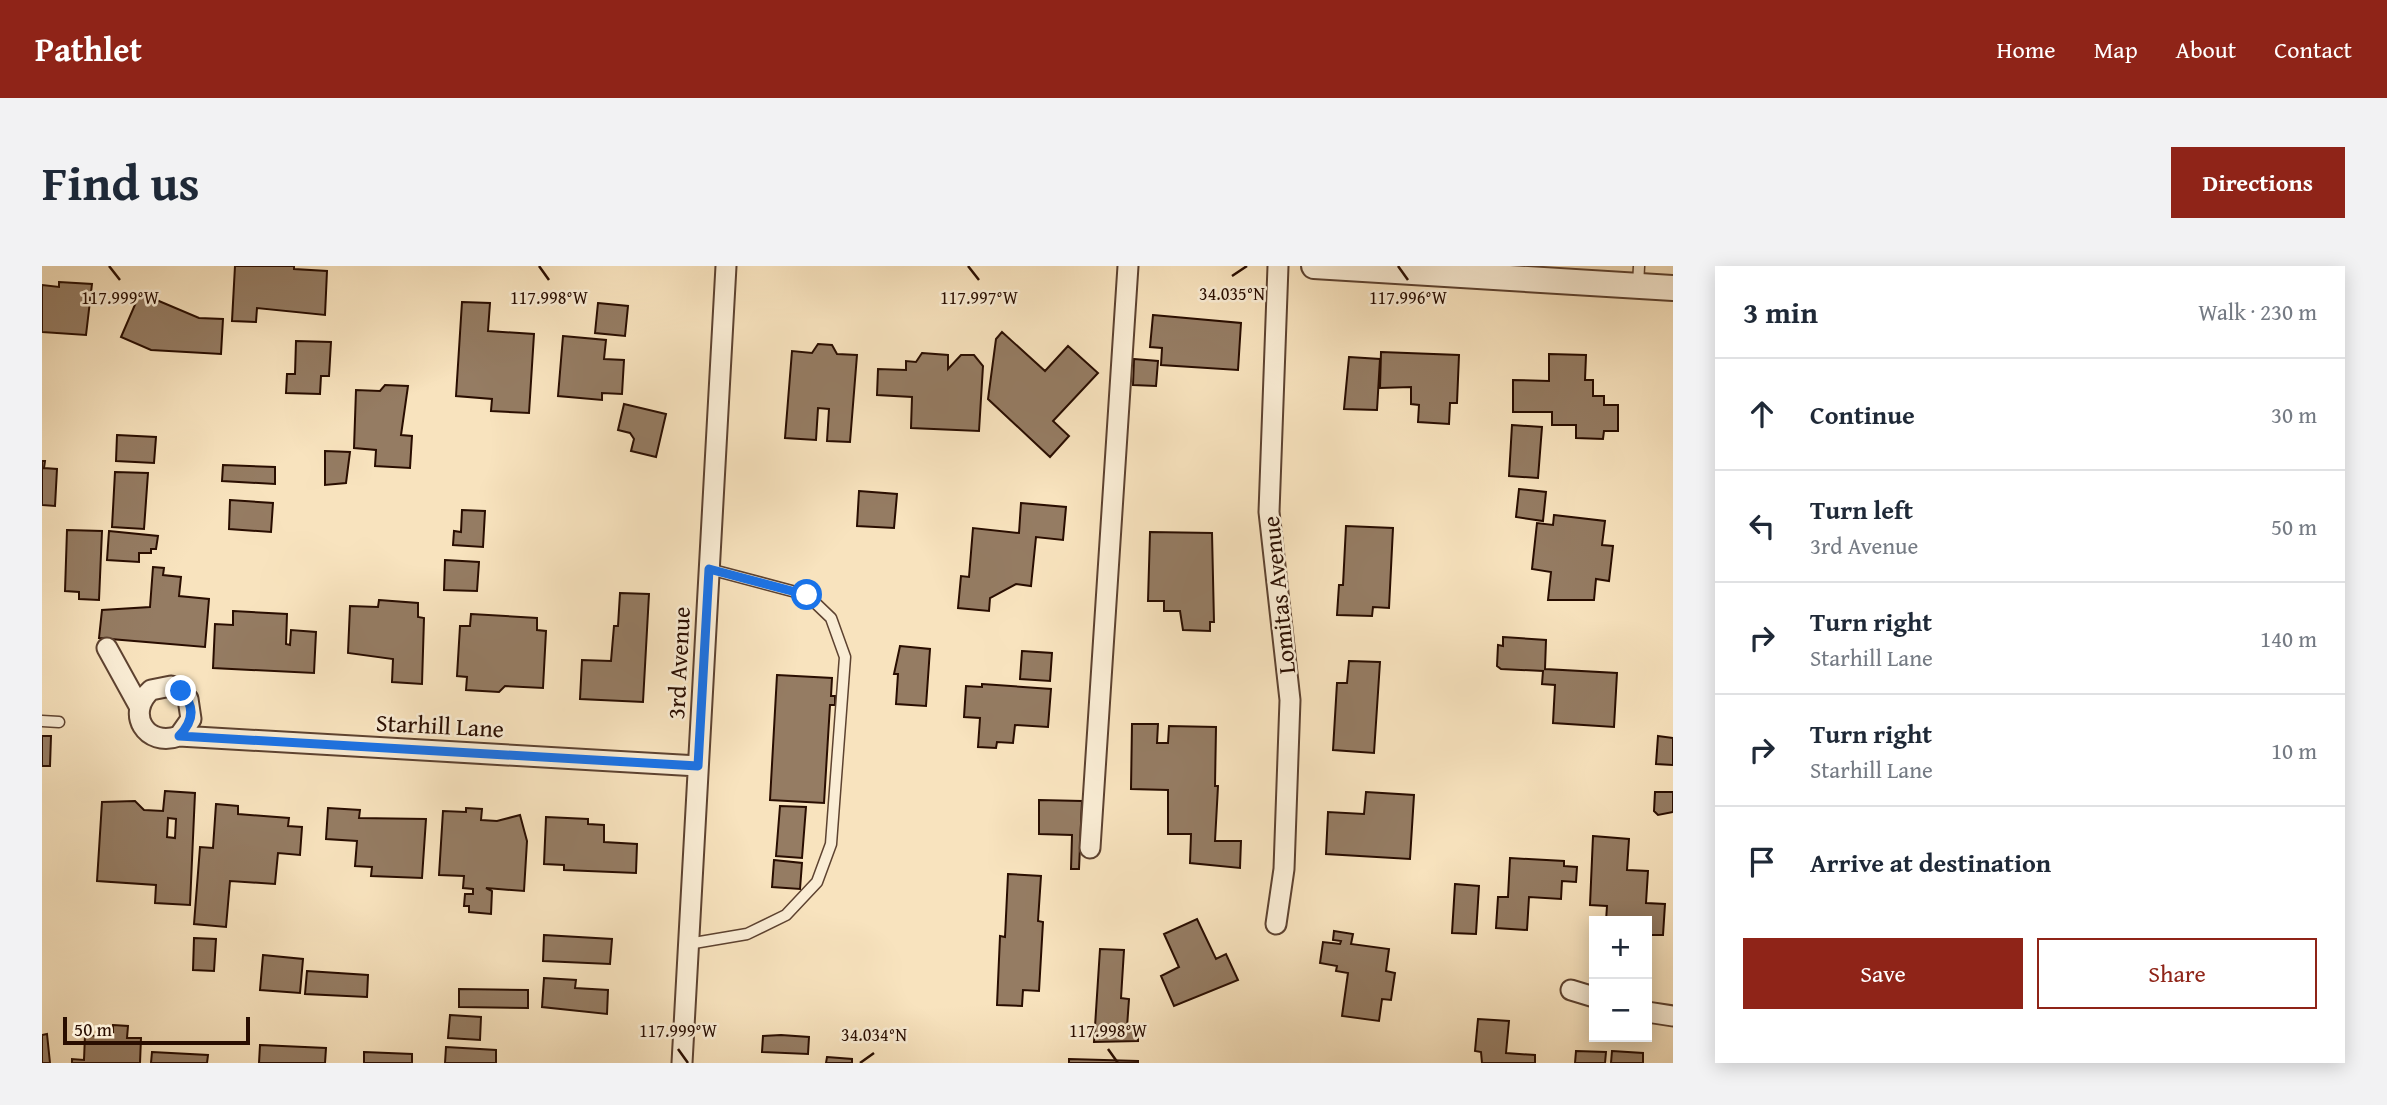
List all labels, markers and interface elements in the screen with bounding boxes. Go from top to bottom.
text: Pathlet [35,25,142,73]
text: Home [1997,32,2056,67]
text: Map [2094,32,2138,67]
text: About [2176,32,2236,67]
text: Contact [2274,32,2352,67]
text: Find us [42,146,200,218]
button: Directions [2171,147,2345,218]
text: 34.035°N [1199,280,1265,307]
text: 117.999°W [81,284,160,311]
text: 117.998°W [510,284,589,311]
text: 117.997°W [940,284,1019,311]
text: 117.996°W [1369,284,1448,311]
text: 3 min [1743,290,1818,334]
text: Walk · 230 m [2198,295,2317,328]
icon: ahead [1743,395,1781,433]
text: Continue [1810,395,1915,434]
text: 30 m [2271,398,2317,431]
text: Turn left [1810,490,1913,529]
icon: left [1743,507,1781,545]
text: 50 m [2271,510,2317,543]
street label: Lomitas Avenue [1253,514,1304,676]
text: 3rd Avenue [1810,529,1918,562]
route start [791,579,822,610]
text: Turn right [1810,602,1932,641]
street label: 3rd Avenue [658,606,699,720]
icon: right [1743,619,1781,657]
text: 140 m [2260,622,2317,655]
text: Starhill Lane [1810,641,1933,674]
route end [165,675,196,706]
street label: Starhill Lane [375,705,505,746]
text: Turn right [1810,714,1932,753]
icon: right [1743,731,1781,769]
text: 10 m [2271,734,2317,767]
text: Starhill Lane [1810,753,1933,786]
icon: arrive [1743,843,1781,881]
text: Arrive at destination [1810,843,2051,882]
map controls [1589,916,1652,1042]
button: + [1589,916,1652,979]
button: Save [1743,938,2023,1009]
button: Share [2037,938,2317,1009]
button: − [1589,979,1652,1042]
scale bar [63,1014,250,1046]
text: 50 m [74,1015,112,1043]
text: 117.999°W [639,1017,718,1044]
text: 117.998°W [1069,1017,1148,1044]
text: 34.034°N [841,1021,907,1048]

